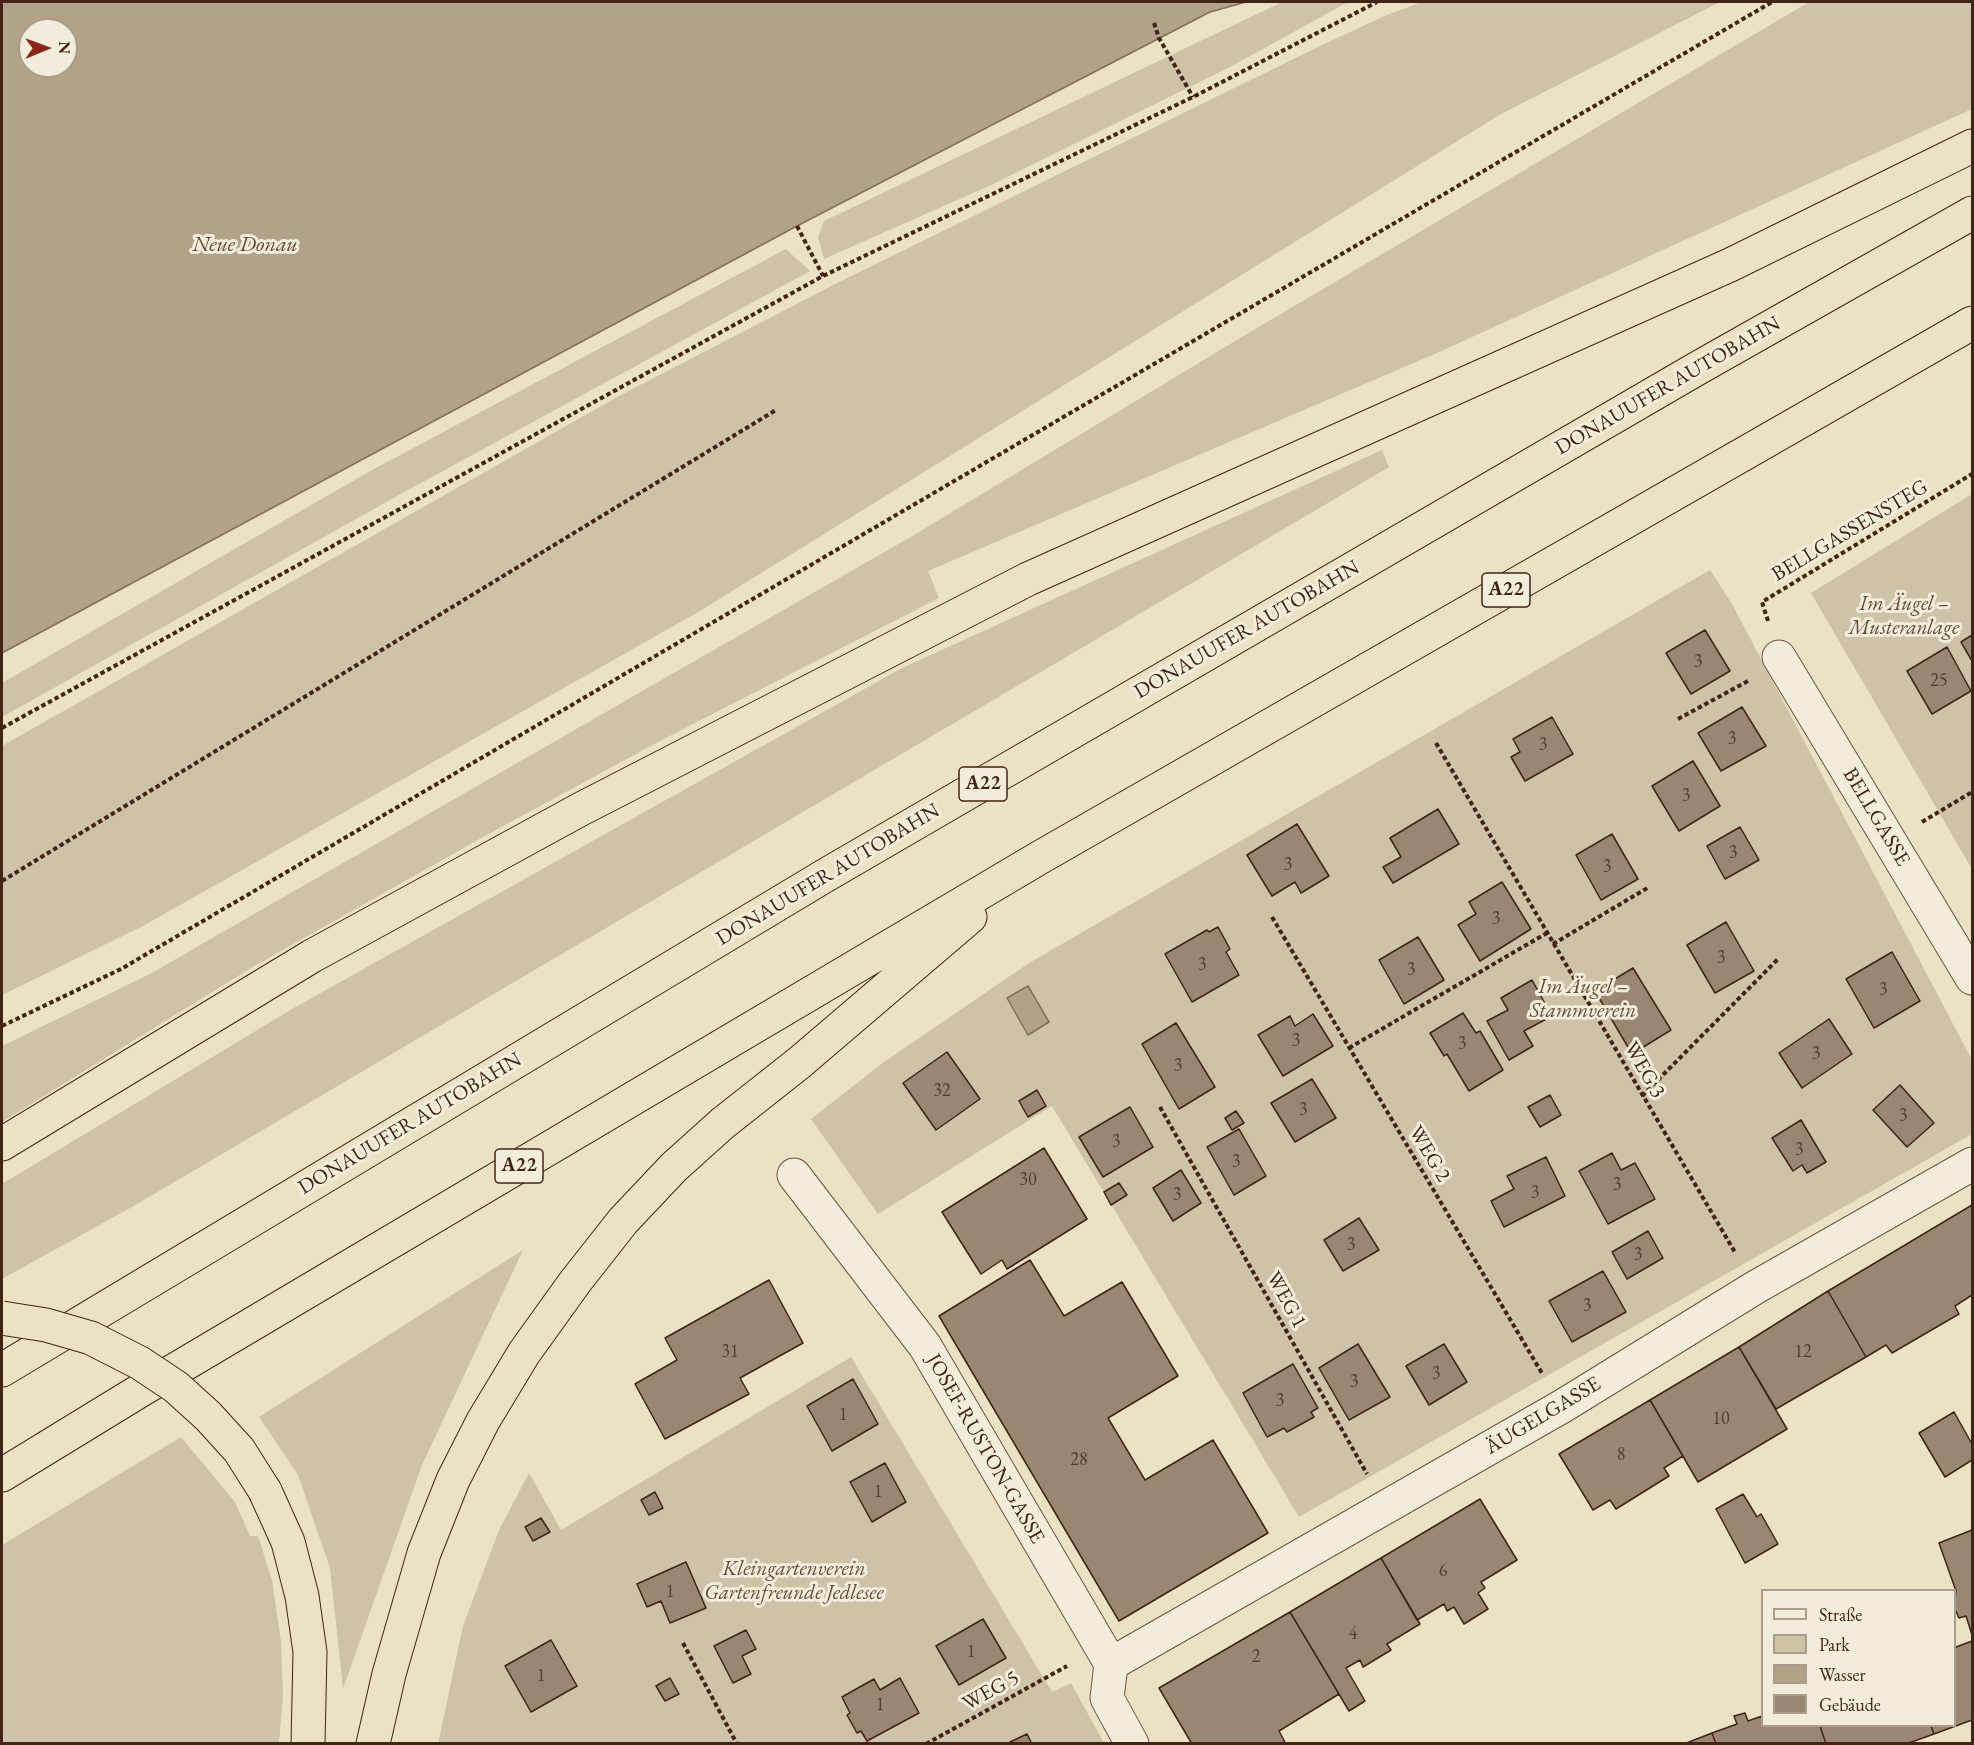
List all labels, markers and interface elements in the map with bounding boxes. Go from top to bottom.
north arrow [18,18,78,78]
text: N [54,41,75,54]
water label: Neue Donau [192,232,298,258]
street label: DONAUUFER AUTOBAHN [1551,311,1785,461]
street label: BELLGASSENSTEG [1767,474,1933,588]
street label: DONAUUFER AUTOBAHN [1130,555,1364,705]
road number: A22 [1482,573,1530,607]
park label: Im Äugel – Musteranlage [1849,591,1959,641]
house number: 3 [1694,651,1702,673]
house number: 25 [1930,670,1948,692]
house number: 3 [1728,728,1736,750]
house number: 3 [1539,734,1547,756]
street label: BELLGASSE [1837,763,1915,871]
road number: A22 [959,767,1007,801]
house number: 3 [1682,785,1690,807]
street label: DONAUUFER AUTOBAHN [712,798,944,952]
house number: 3 [1729,842,1737,864]
house number: 3 [1284,854,1292,876]
house number: 3 [1603,856,1611,878]
house number: 3 [1492,908,1500,930]
house number: 3 [1717,947,1725,969]
house number: 3 [1198,954,1206,976]
house number: 3 [1407,959,1415,981]
park label: Im Äugel – Stammverein [1530,974,1636,1024]
house number: 3 [1879,979,1887,1001]
house number: 3 [1292,1030,1300,1052]
house number: 3 [1458,1033,1466,1055]
street label: WEG 3 [1618,1037,1670,1103]
house number: 3 [1812,1043,1820,1065]
street label: DONAUUFER AUTOBAHN [294,1047,526,1201]
house number: 3 [1174,1055,1182,1077]
house number: 32 [933,1080,951,1102]
house number: 3 [1299,1099,1307,1121]
house number: 3 [1899,1105,1907,1127]
street label: WEG 2 [1403,1122,1455,1186]
house number: 3 [1112,1131,1120,1153]
house number: 3 [1795,1139,1803,1161]
road number: A22 [495,1149,543,1183]
house number: 3 [1232,1151,1240,1173]
house number: 30 [1019,1169,1037,1191]
house number: 3 [1613,1174,1621,1196]
house number: 3 [1531,1182,1539,1204]
house number: 3 [1173,1184,1181,1206]
house number: 3 [1347,1234,1355,1256]
house number: 3 [1634,1244,1642,1266]
street label: WEG 1 [1260,1267,1312,1333]
house number: 3 [1583,1295,1591,1317]
house number: 31 [721,1341,739,1363]
house number: 12 [1794,1341,1812,1363]
street label: JOSEF-RUSTON-GASSE [920,1350,1050,1548]
house number: 3 [1432,1363,1440,1385]
house number: 3 [1350,1371,1358,1393]
street label: ÄUGELGASSE [1481,1372,1605,1460]
house number: 3 [1276,1390,1284,1412]
house number: 1 [839,1404,847,1426]
house number: 10 [1712,1408,1730,1430]
house number: 8 [1617,1444,1625,1466]
house number: 28 [1070,1449,1088,1471]
house number: 1 [874,1481,882,1503]
park label: Kleingartenverein Gartenfreunde Jedlesee [704,1556,884,1606]
house number: 6 [1439,1560,1447,1582]
house number: 1 [666,1581,674,1603]
legend [1761,1589,1956,1727]
text: Straße [1819,1603,1862,1626]
house number: 4 [1349,1623,1357,1645]
text: Park [1819,1633,1850,1656]
house number: 1 [967,1641,975,1663]
house number: 2 [1252,1646,1260,1668]
text: Wasser [1819,1663,1866,1686]
house number: 1 [537,1665,545,1687]
street label: WEG 5 [958,1665,1024,1717]
text: Gebäude [1819,1693,1881,1716]
house number: 1 [876,1694,884,1716]

